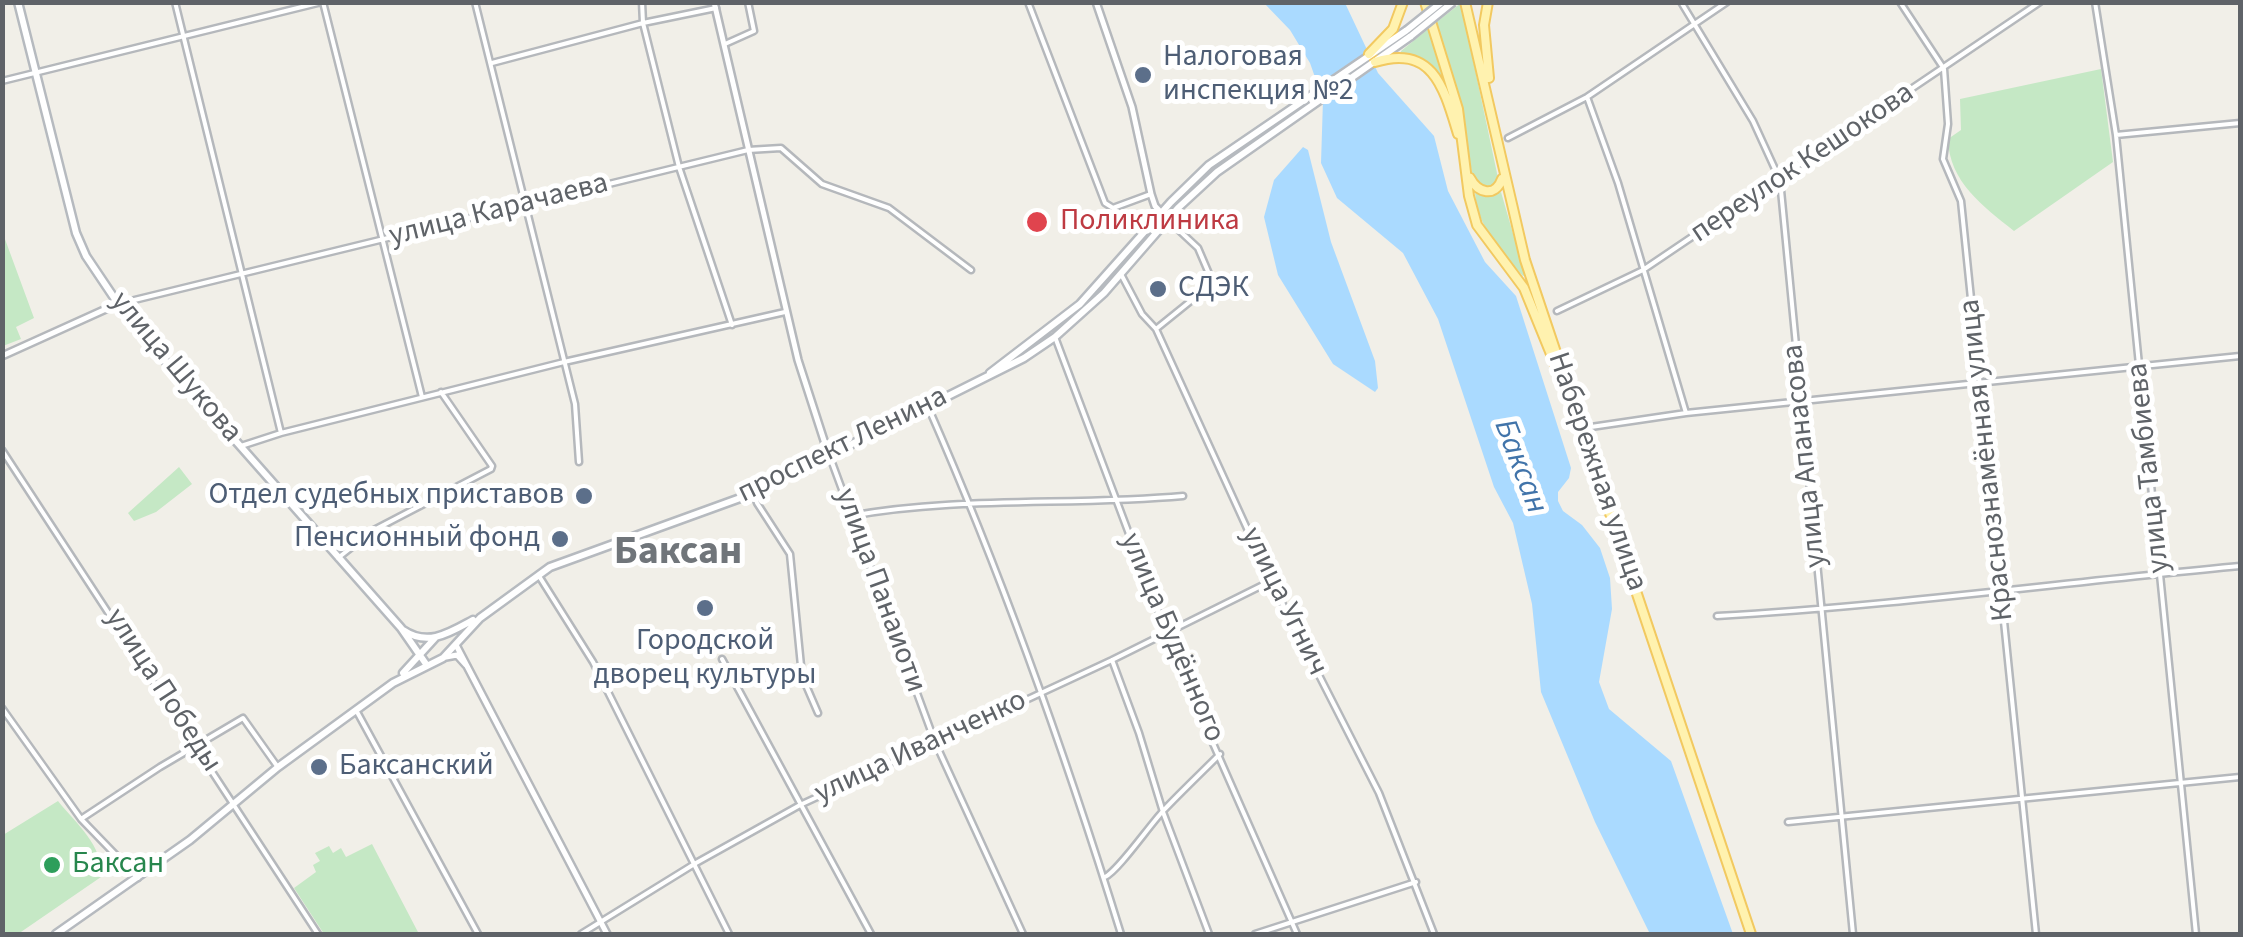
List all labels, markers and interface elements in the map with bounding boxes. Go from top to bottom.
place label: Налоговая инспекция №2 [1163,40,1354,110]
marker: Налоговая инспекция №2 [1132,64,1154,86]
street label: переулок Кешокова [1684,76,1922,252]
street label: улица Карачаева [386,166,612,256]
place label: Поликлиника [1060,204,1240,240]
marker: Поликлиника [1024,209,1050,235]
place label: СДЭК [1178,271,1249,307]
marker: СДЭК [1147,278,1169,300]
street label: улица Шукова [101,285,249,451]
street label: Краснознамённая улица [1953,297,2023,623]
street label: улица Апанасова [1776,343,1836,569]
street label: Набережная улица [1538,348,1654,596]
street label: улица Тамбиева [2121,361,2179,575]
street label: проспект Ленина [732,380,954,512]
water label: Баксан [1484,414,1554,520]
place label: Отдел судебных приставов [208,478,564,514]
street label: улица Панаиоти [825,484,933,698]
marker: Отдел судебных приставов [573,485,595,507]
place label: Пенсионный фонд [294,521,540,557]
street label: улица Угнич [1232,522,1334,682]
marker: Пенсионный фонд [549,528,571,550]
street label: улица Будённого [1111,528,1231,748]
district label: Баксан [614,530,742,578]
marker: Городской дворец культуры [694,597,716,619]
street label: улица Победы [96,603,228,779]
place label: Городской дворец культуры [593,624,817,694]
street label: улица Иванченко [809,683,1033,813]
place label: Баксанский [339,749,494,785]
marker: Баксанский [308,756,330,778]
place label: Баксан [72,847,164,883]
marker: Баксан [41,854,63,876]

